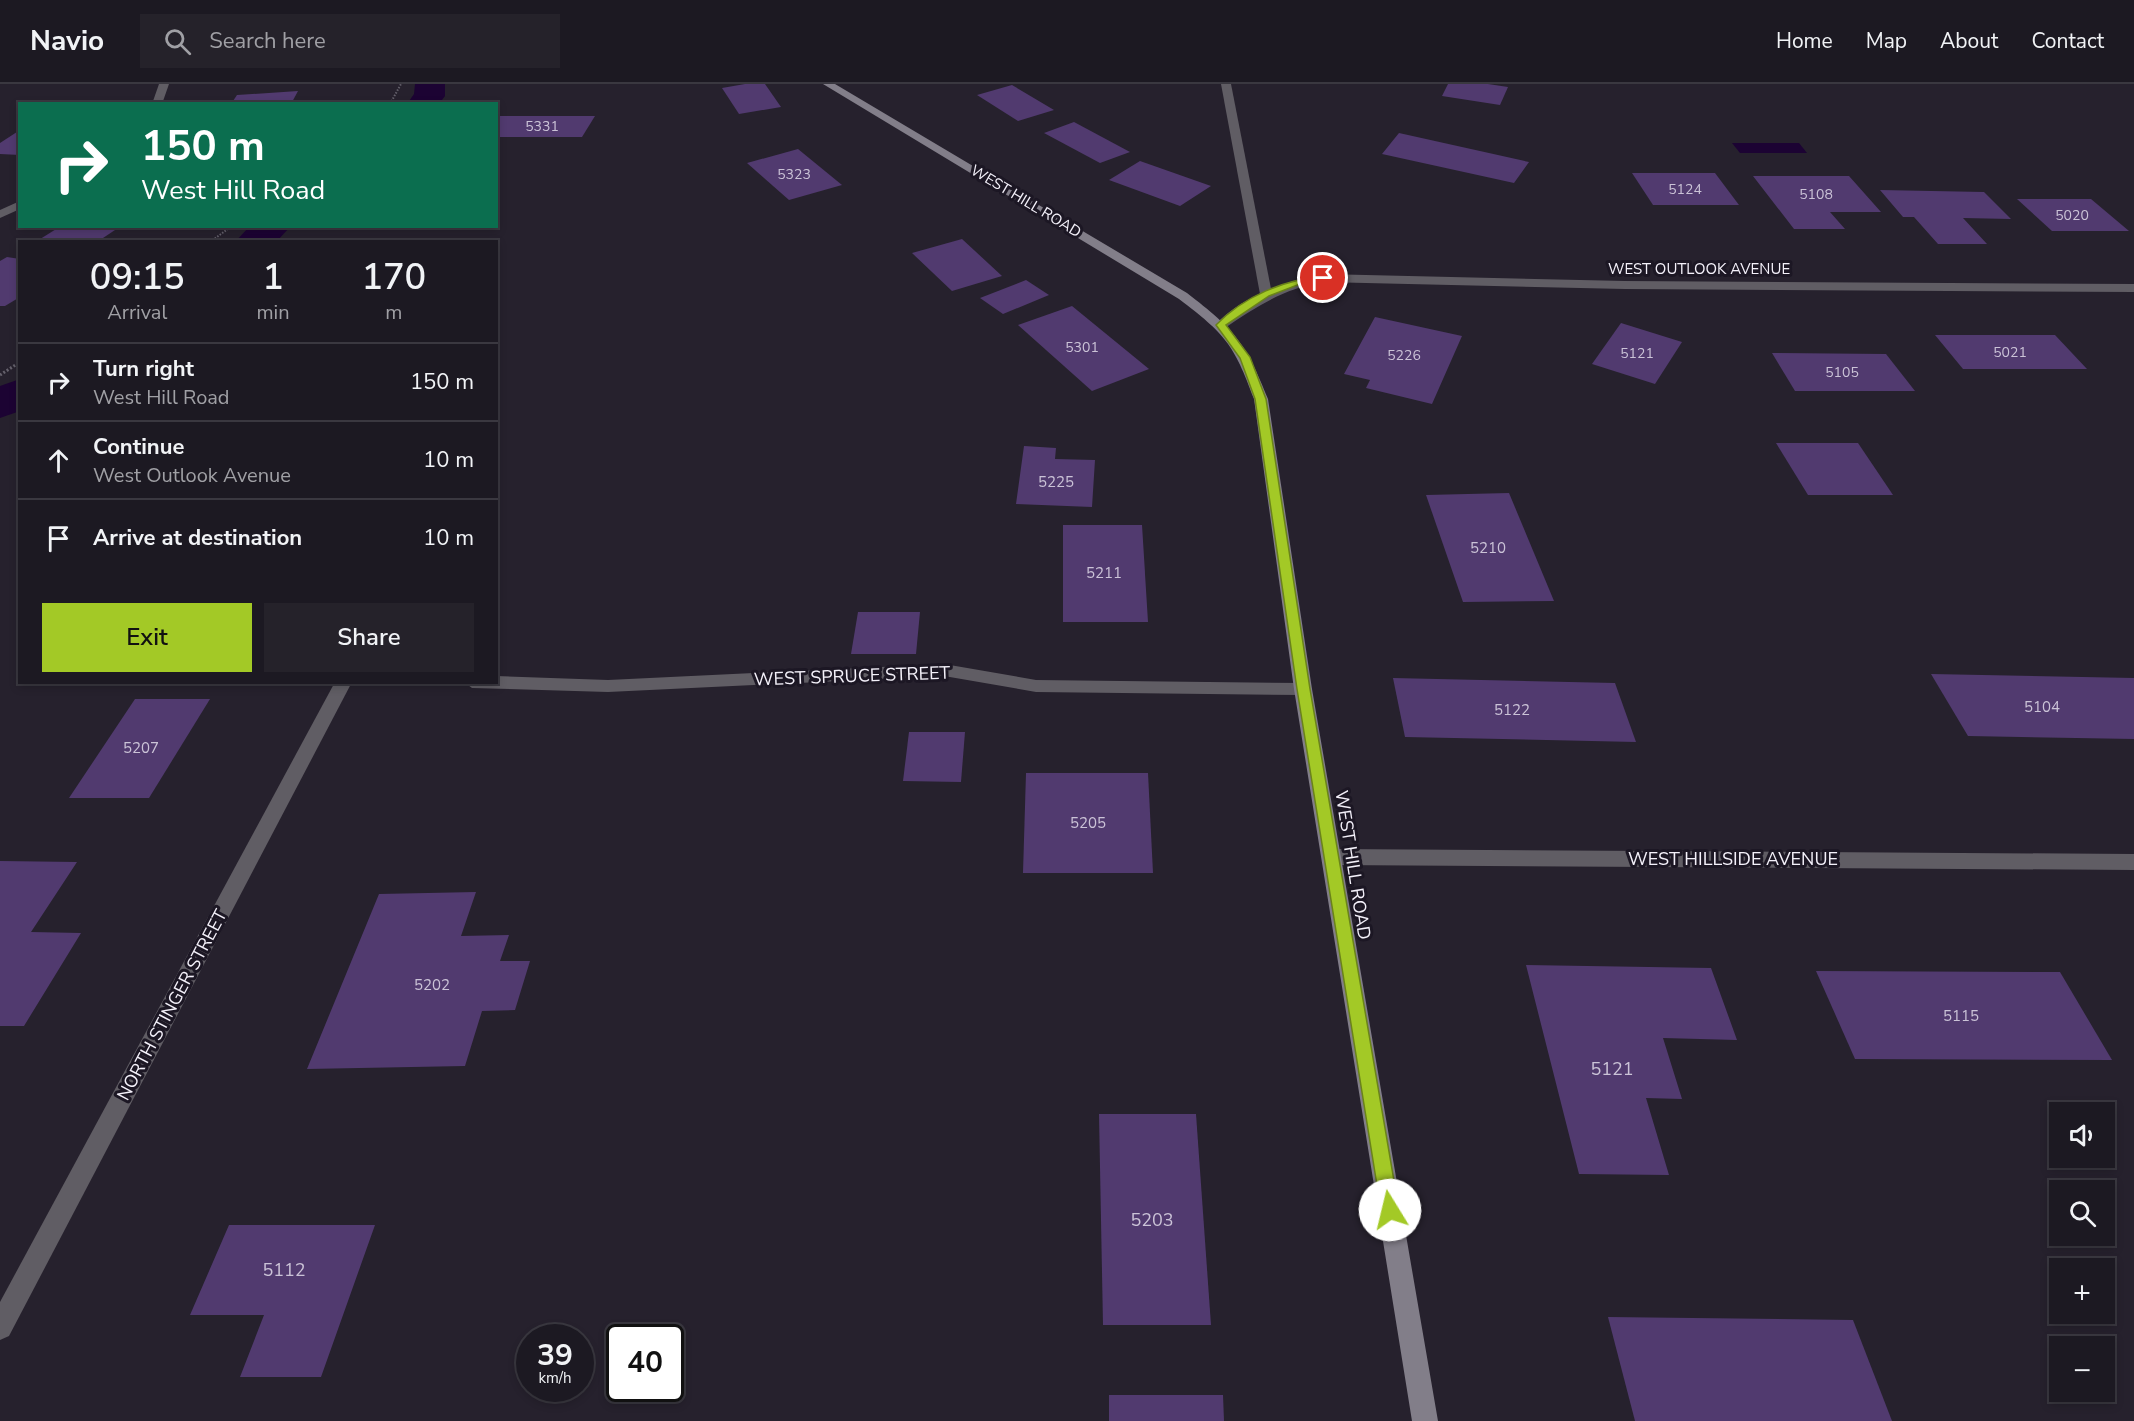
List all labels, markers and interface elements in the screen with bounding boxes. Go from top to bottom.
search box [140,14,560,68]
text: Navio [30,22,104,60]
icon: search [161,25,194,58]
text: Search here [209,26,326,56]
text: Home [1776,27,1833,55]
text: Map [1866,27,1907,55]
text: About [1940,27,1998,55]
text: Contact [2031,27,2104,55]
house number: 5331 [525,117,559,136]
text: 150 m [141,118,265,175]
icon: right [42,126,120,204]
street label: WEST HILL ROAD [967,160,1085,242]
house number: 5323 [777,165,811,184]
text: West Hill Road [141,172,325,209]
house number: 5124 [1668,180,1702,199]
house number: 5108 [1799,185,1833,204]
house number: 5020 [2055,206,2089,225]
pin [1297,252,1348,303]
text: 09:15 [90,253,185,302]
text: 1 [262,253,284,302]
text: 170 [361,253,426,302]
street label: WEST OUTLOOK AVENUE [1608,259,1790,279]
icon: arrive [1306,261,1339,294]
text: Arrival [107,299,167,326]
text: min [257,299,290,326]
text: m [385,299,402,326]
house number: 5301 [1065,338,1099,357]
house number: 5021 [1993,343,2027,362]
house number: 5121 [1620,344,1654,363]
house number: 5226 [1387,346,1421,365]
text: Turn right [93,354,194,384]
house number: 5105 [1825,363,1859,382]
icon: right [42,366,75,399]
text: 150 m [410,367,474,397]
text: West Hill Road [93,384,230,411]
text: Continue [93,432,184,462]
icon: ahead [42,444,75,477]
text: 10 m [423,445,474,475]
text: West Outlook Avenue [93,462,291,489]
house number: 5225 [1038,472,1074,492]
icon: arrive [42,522,75,555]
text: Arrive at destination [93,523,302,553]
text: 10 m [423,523,474,553]
house number: 5210 [1470,538,1506,558]
house number: 5211 [1086,563,1122,583]
button: Exit [42,603,252,672]
button: Share [264,603,474,672]
street label: WEST SPRUCE STREET [753,661,951,691]
house number: 5104 [2024,697,2060,717]
house number: 5122 [1494,700,1530,720]
house number: 5207 [123,738,159,758]
street label: WEST HILL ROAD [1329,789,1377,941]
house number: 5205 [1070,813,1106,833]
street label: WEST HILLSIDE AVENUE [1628,847,1838,871]
street label: NORTH STINGER STREET [111,905,233,1105]
house number: 5202 [414,975,450,995]
house number: 5115 [1943,1006,1979,1026]
house number: 5121 [1590,1057,1634,1081]
map controls [2049,1102,2115,1402]
button: sound [2049,1102,2115,1168]
position arrow [1358,1178,1422,1242]
button: search [2049,1180,2115,1246]
house number: 5203 [1130,1208,1174,1232]
house number: 5112 [262,1258,306,1282]
button: + [2049,1258,2115,1324]
speed limit sign: 40 [606,1324,684,1402]
text: 39 [537,1335,573,1376]
button: − [2049,1336,2115,1402]
text: km/h [538,1368,572,1388]

